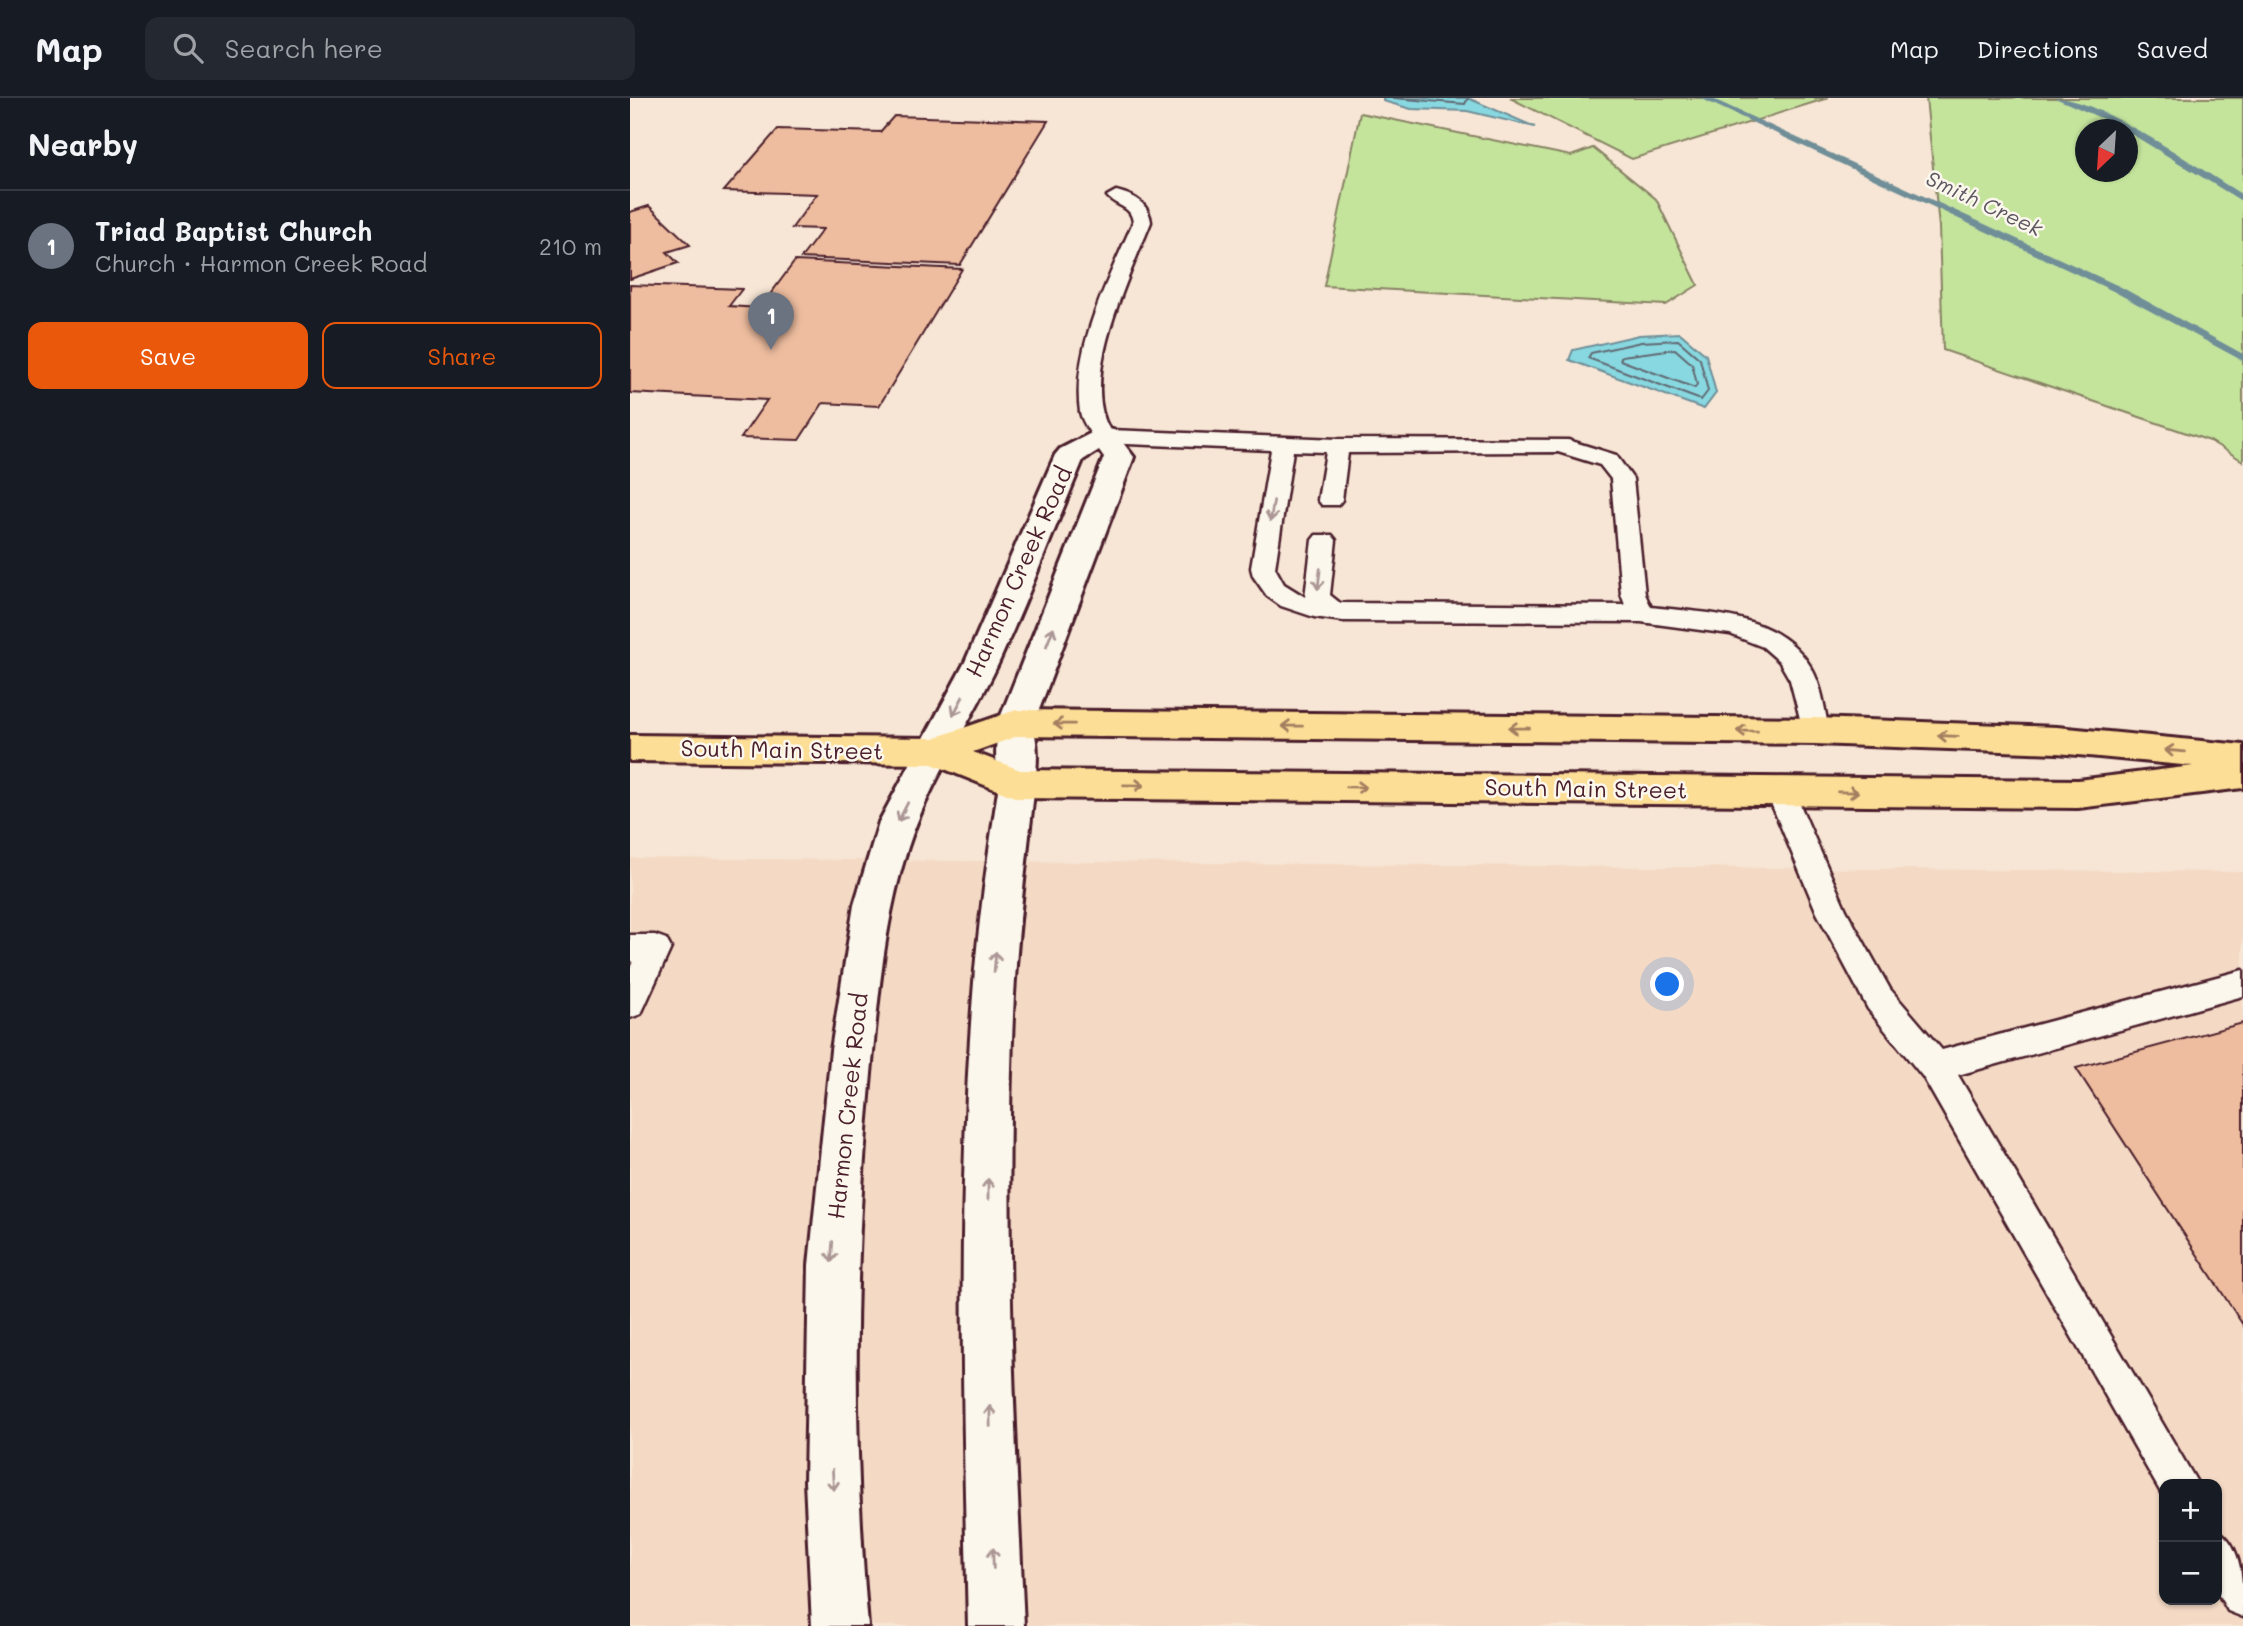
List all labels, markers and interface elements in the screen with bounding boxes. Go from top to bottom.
search box [145,17,635,80]
text: Map [35,27,103,70]
icon: search [169,29,207,67]
text: Search here [225,31,383,65]
text: Map [1890,33,1939,64]
text: Directions [1977,33,2099,64]
text: Saved [2137,33,2208,64]
north arrow [2075,119,2138,182]
text: Nearby [28,124,138,164]
water label: Smith Creek [1922,164,2048,242]
text: Triad Baptist Church [95,214,372,248]
text: 1 [46,231,56,261]
text: 210 m [539,231,602,261]
text: Church · Harmon Creek Road [95,248,427,278]
pin: 1 [748,292,794,350]
button: Save [28,322,308,389]
button: Share [322,322,602,389]
street label: Harmon Creek Road [958,462,1078,682]
one-way arrow [1265,499,1278,522]
one-way arrow [1313,567,1326,590]
one-way arrow [1044,626,1057,648]
one-way arrow [951,696,965,716]
one-way arrow [1053,717,1076,731]
one-way arrow [1281,719,1304,733]
one-way arrow [1508,721,1531,735]
one-way arrow [1736,724,1759,737]
one-way arrow [1937,729,1960,743]
street label: South Main Street [680,732,884,766]
one-way arrow [2164,744,2187,757]
street label: South Main Street [1484,771,1688,805]
one-way arrow [1122,778,1145,792]
one-way arrow [1344,780,1367,794]
one-way arrow [1836,785,1859,799]
one-way arrow [896,801,910,822]
one-way arrow [989,951,1002,973]
your location [1650,967,1684,1001]
street label: Harmon Creek Road [820,991,874,1221]
one-way arrow [981,1178,995,1201]
one-way arrow [825,1241,838,1263]
one-way arrow [983,1405,996,1428]
one-way arrow [826,1468,839,1491]
map controls [2159,1479,2222,1605]
button: + [2159,1479,2222,1542]
button: − [2159,1542,2222,1605]
one-way arrow [987,1547,1000,1570]

